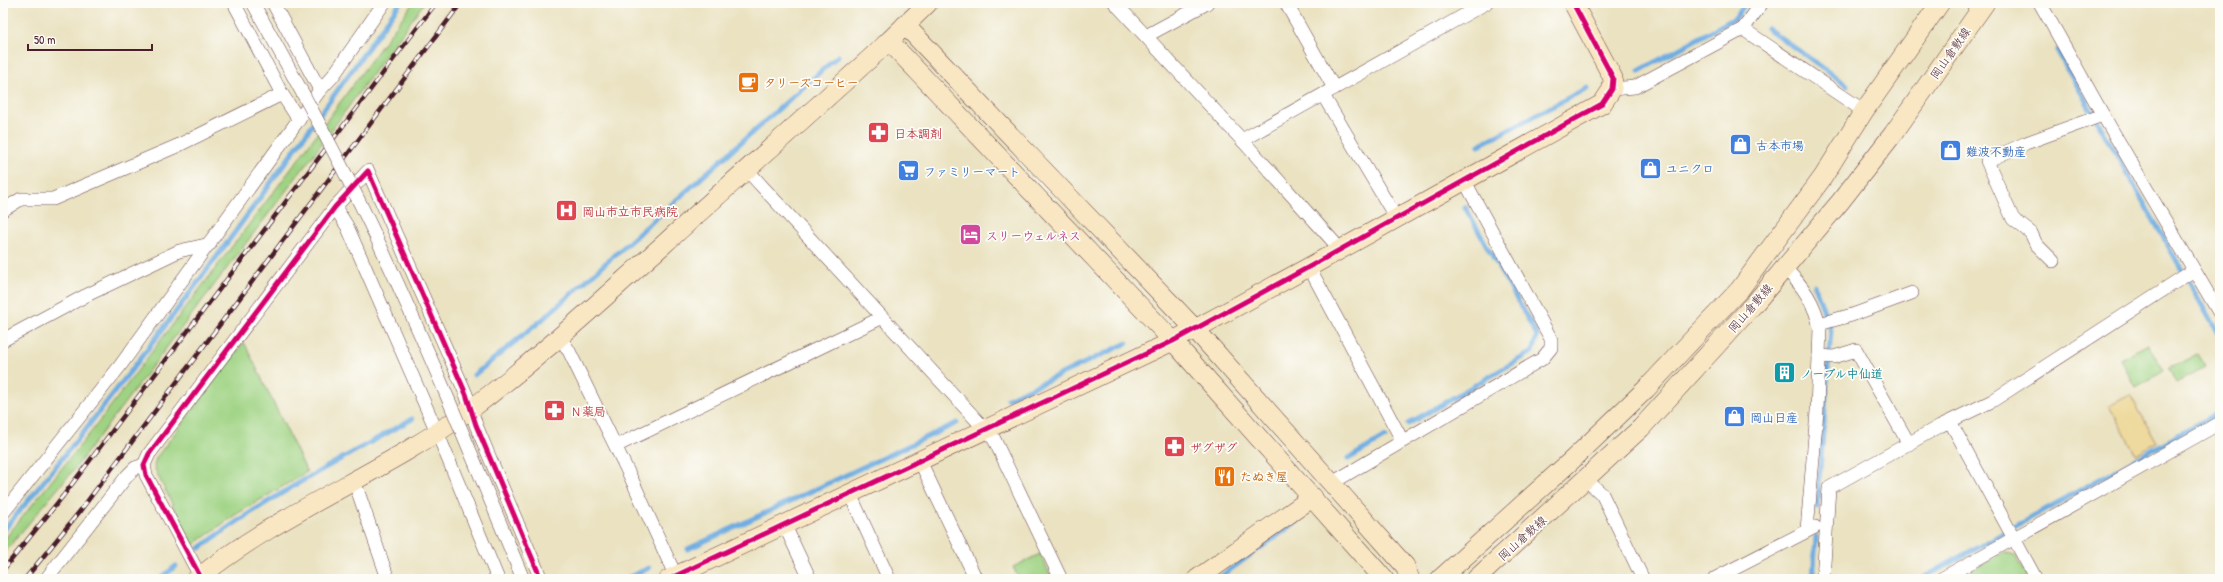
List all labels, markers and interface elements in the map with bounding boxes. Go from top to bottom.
street label: 岡山倉敷線 [1926,24,1974,82]
scale bar [28,26,152,52]
text: 50 m [34,31,55,48]
cafe icon: タリーズコーヒー [735,69,761,95]
place label: タリーズコーヒー [764,74,859,91]
pharmacy icon: 日本調剤 [866,120,892,146]
place label: 日本調剤 [894,125,942,142]
shop icon: 古本市場 [1727,132,1753,158]
place label: 古本市場 [1756,137,1804,154]
shop icon: 難波不動産 [1938,138,1964,164]
place label: 難波不動産 [1966,143,2026,160]
shop icon: ユニクロ [1638,155,1664,181]
supermarket icon: ファミリーマート [895,158,921,184]
place label: ユニクロ [1666,160,1714,177]
place label: ファミリーマート [924,163,1020,180]
hospital icon: 岡山市立市民病院 [553,198,579,224]
place label: 岡山市立市民病院 [582,203,678,220]
hotel icon: スリーウェルネス [958,222,984,248]
place label: スリーウェルネス [986,227,1081,244]
street label: 岡山倉敷線 [1724,280,1776,336]
building icon: ノーブル中仙道 [1772,360,1798,386]
place label: ノーブル中仙道 [1800,365,1883,382]
pharmacy icon: Ｎ薬局 [541,398,567,424]
place label: Ｎ薬局 [570,403,606,420]
shop icon: 岡山日産 [1722,404,1748,430]
place label: 岡山日産 [1750,409,1798,426]
pharmacy icon: ザグザグ [1162,434,1188,460]
place label: ザグザグ [1190,439,1238,456]
restaurant icon: たぬき屋 [1211,463,1237,489]
place label: たぬき屋 [1240,468,1288,485]
street label: 岡山倉敷線 [1494,512,1550,564]

